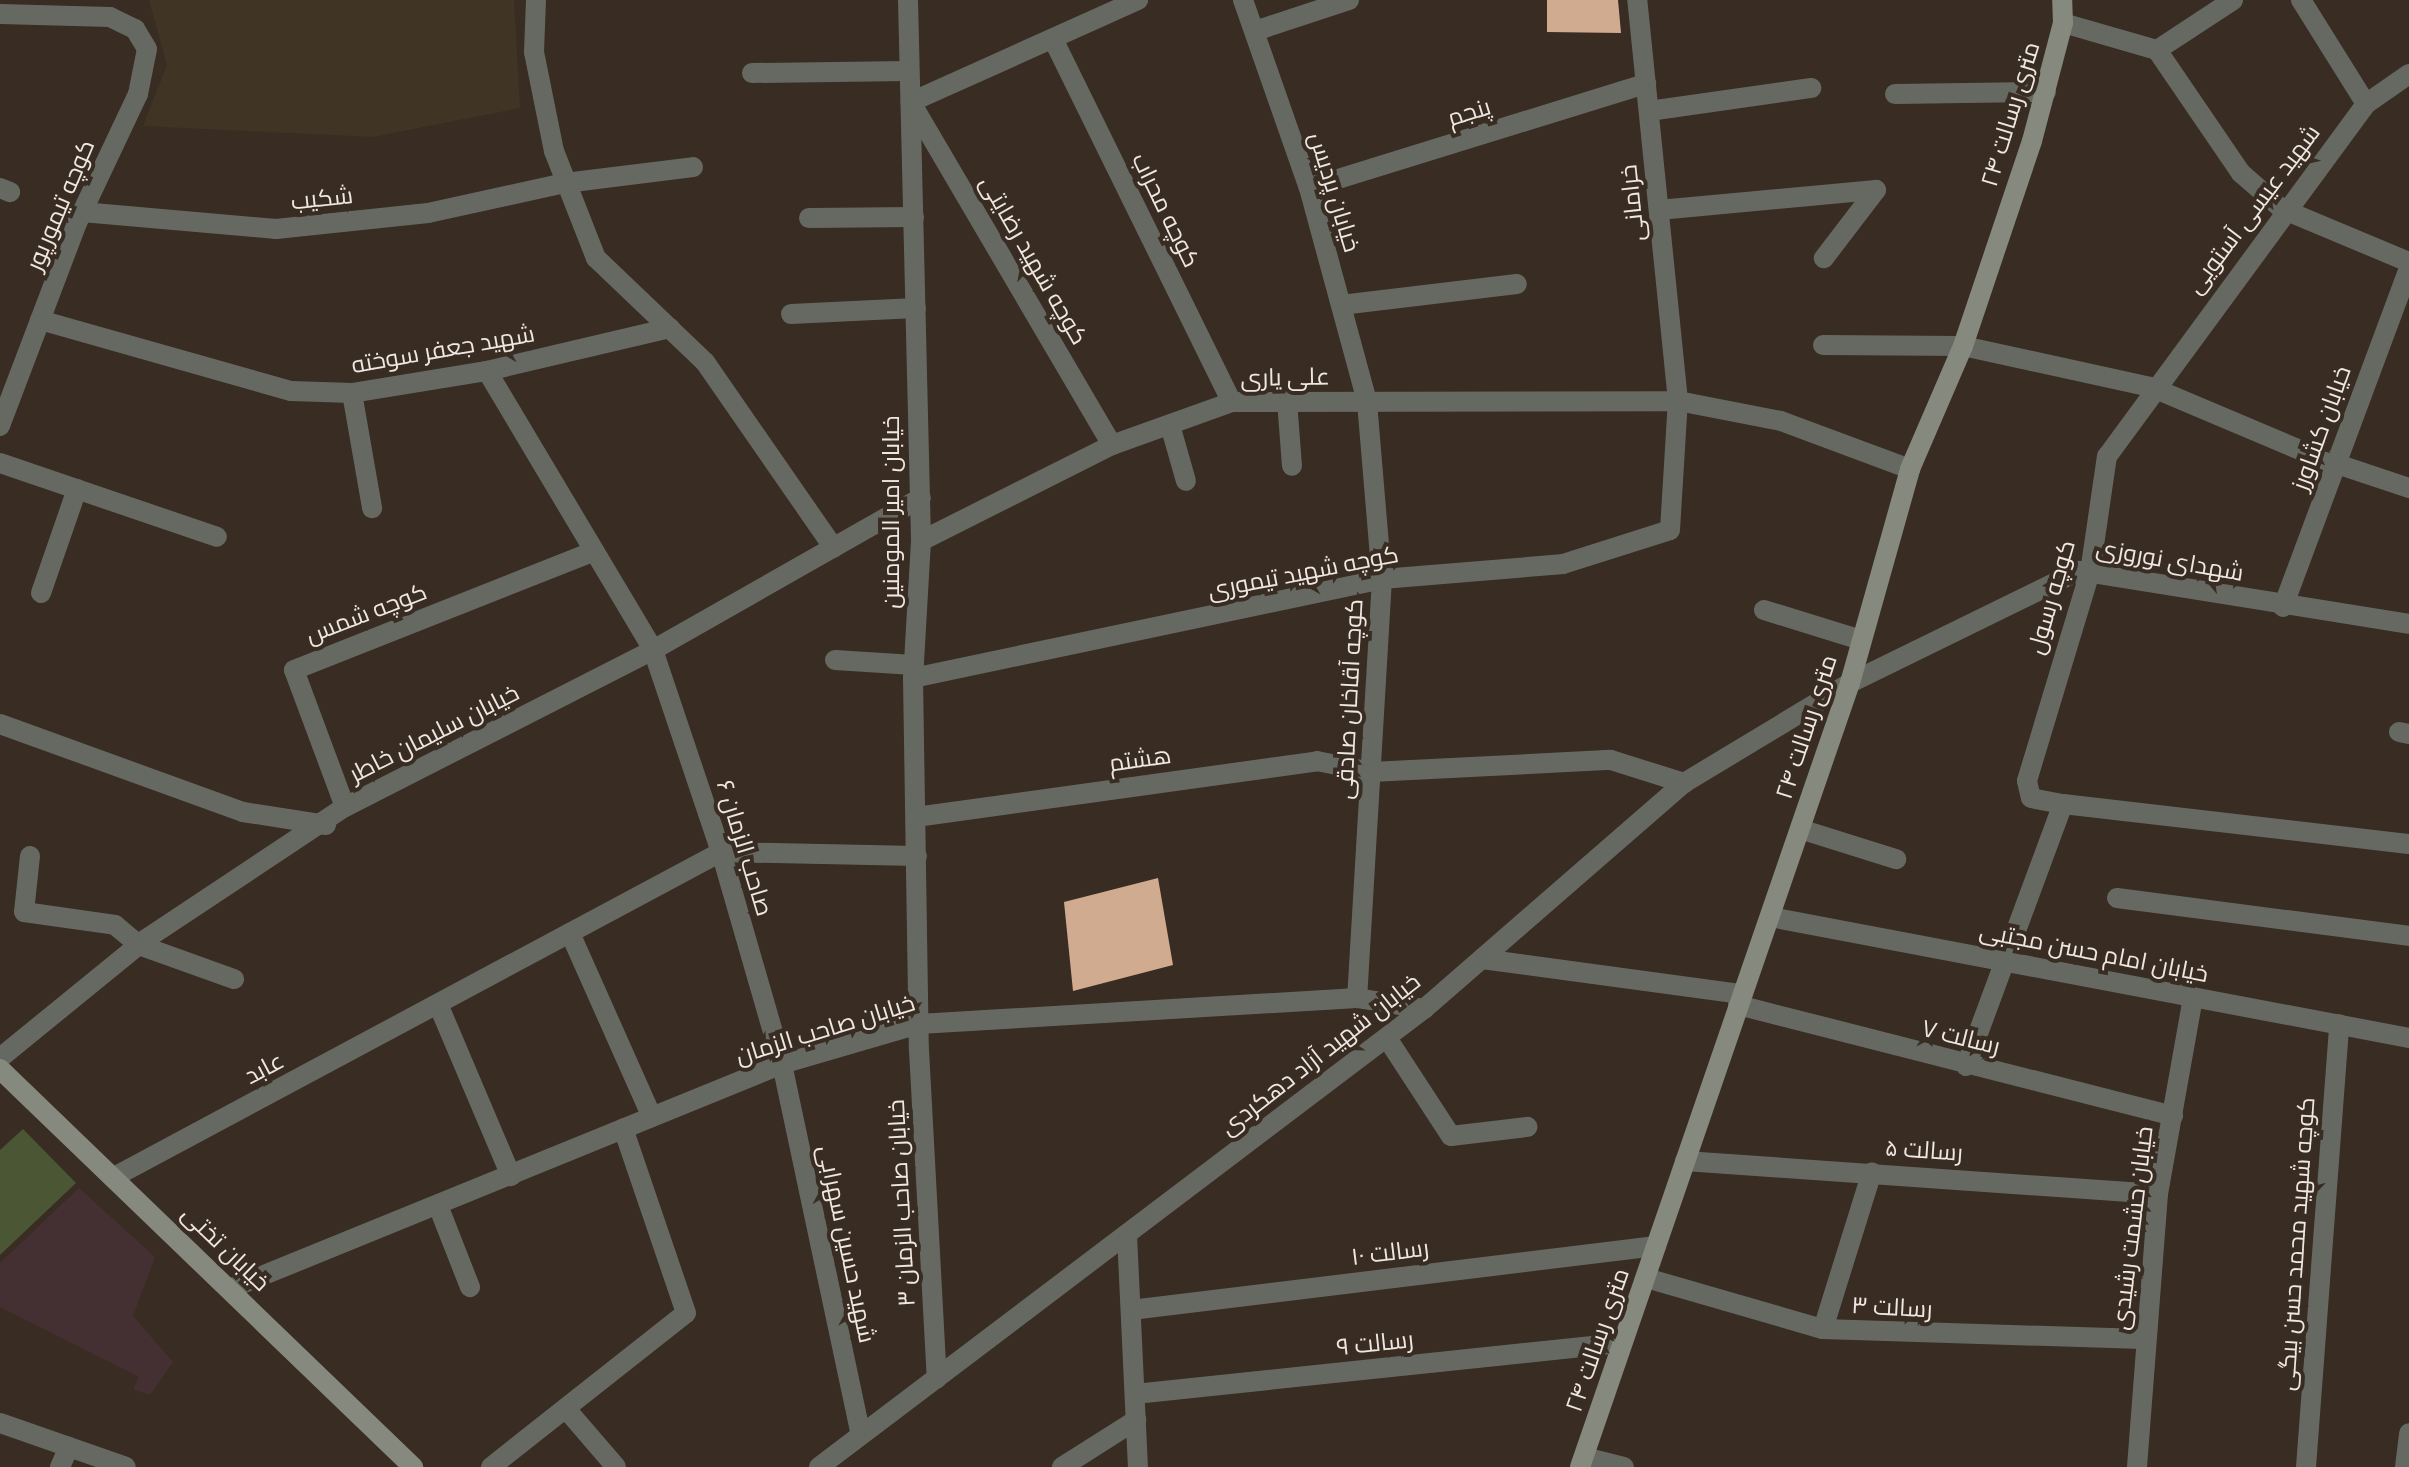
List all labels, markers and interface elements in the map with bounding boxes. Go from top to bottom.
street label: ۲۴ متری رسالت [1974,38,2046,190]
street label: پنجم [1444,92,1494,132]
street label: شهید عیسی آستویی [2180,119,2326,299]
street label: خیابان پردیس [1303,129,1367,255]
street label: کوچه تیمورپور [19,135,101,275]
street label: کوچه محراب [1126,148,1206,272]
street label: خرامانی [1614,163,1650,243]
street label: کوچه شهید رضایتی [974,170,1094,350]
street label: شکیب [290,180,354,216]
street label: شهید جعفر سوخته [349,319,537,379]
street label: علی یاری [1240,362,1330,392]
street label: خیابان کشاورز [2285,362,2357,494]
street label: خیابان امیر المومنین [877,415,905,609]
street label: شهدای نوروزی [2094,533,2246,587]
street label: کوچه رسول [2021,537,2081,657]
street label: کوچه شهید تیموری [1205,539,1401,605]
street label: کوچه شمس [301,577,431,649]
street label: کوچه آقاخان صادقی [1329,598,1369,800]
street label: ۲۴ متری رسالت [1769,651,1843,803]
street label: خیابان سلیمان خاطر [344,678,524,788]
street label: هشتم [1107,740,1173,778]
street label: صاحب الزمان ۶ [711,777,779,919]
street label: خیابان امام حسن مجتبی [1977,916,2211,988]
street label: خیابان شهید آزاد دهکردی [1214,967,1426,1141]
street label: خیابان صاحب الزمان [732,988,918,1070]
street label: رسالت ۷ [1919,1013,2003,1061]
street label: عابد [239,1046,289,1090]
street label: کوچه شهید محمد حسن بیگی [2271,1096,2321,1392]
street label: خیابان صاحب الزمان ۳ [881,1099,921,1307]
street label: خیابان حشمت رشیدی [2105,1124,2159,1332]
street label: رسالت ۵ [1884,1133,1964,1167]
street label: شهید حسین سهرابی [812,1143,882,1345]
street label: خیابان تختی [176,1199,276,1297]
street label: رسالت ۱۰ [1349,1233,1431,1271]
street label: ۲۴ متری رسالت [1559,1264,1635,1416]
street label: رسالت ۳ [1851,1290,1933,1324]
street label: رسالت ۹ [1335,1325,1415,1361]

